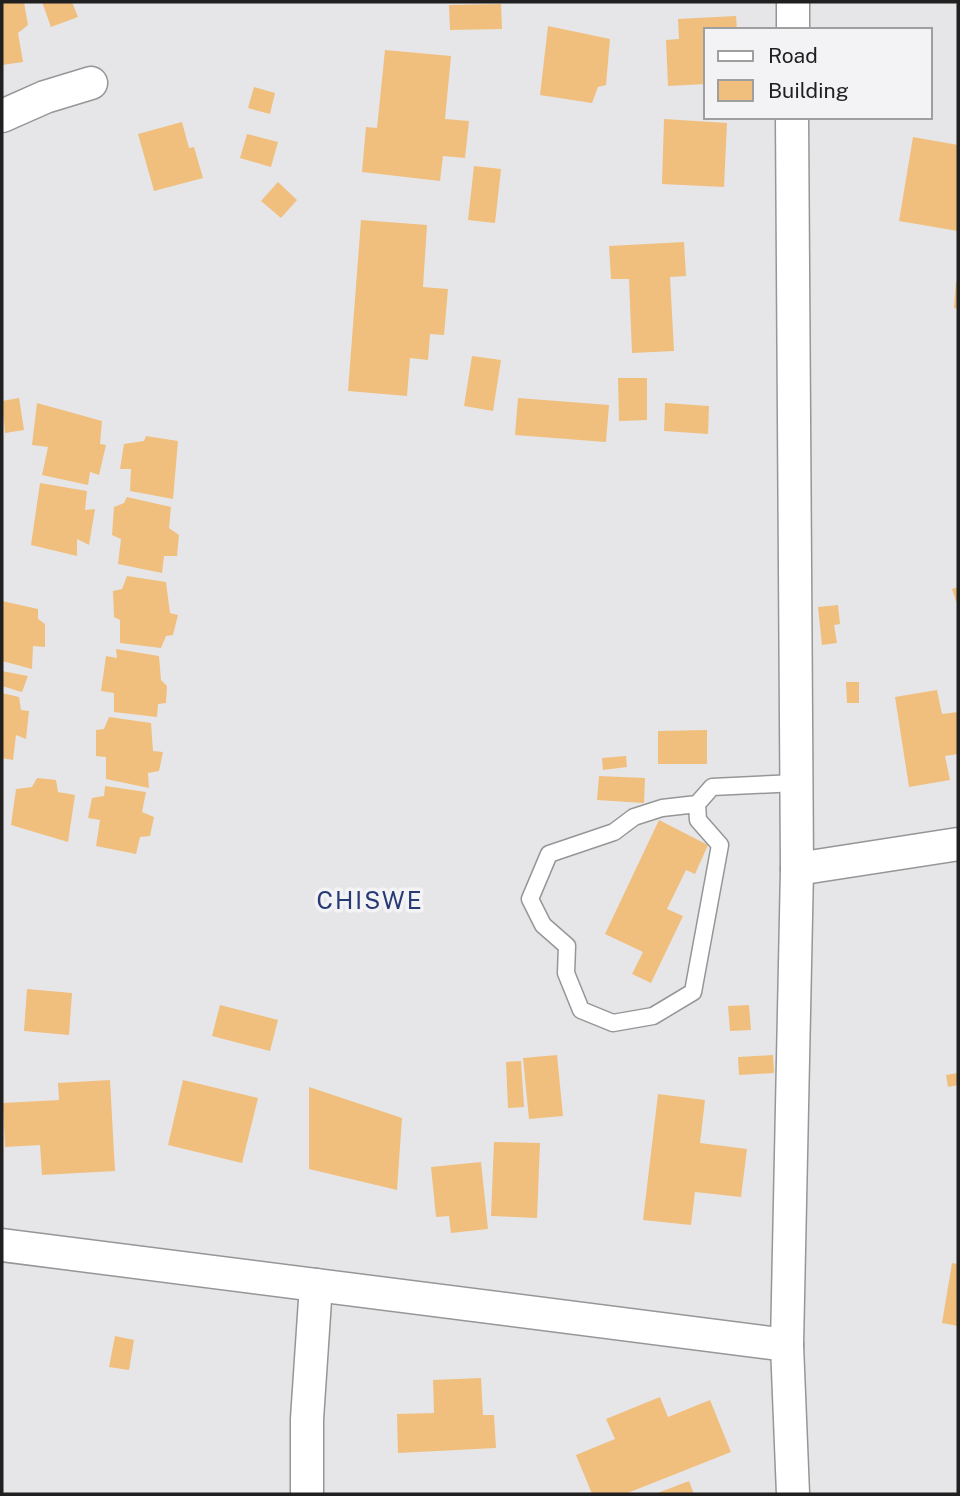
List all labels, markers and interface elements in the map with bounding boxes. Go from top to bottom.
legend [704,28,932,119]
text: Road [768,43,818,68]
text: Building [768,78,849,103]
district label: CHISWE [316,886,424,914]

